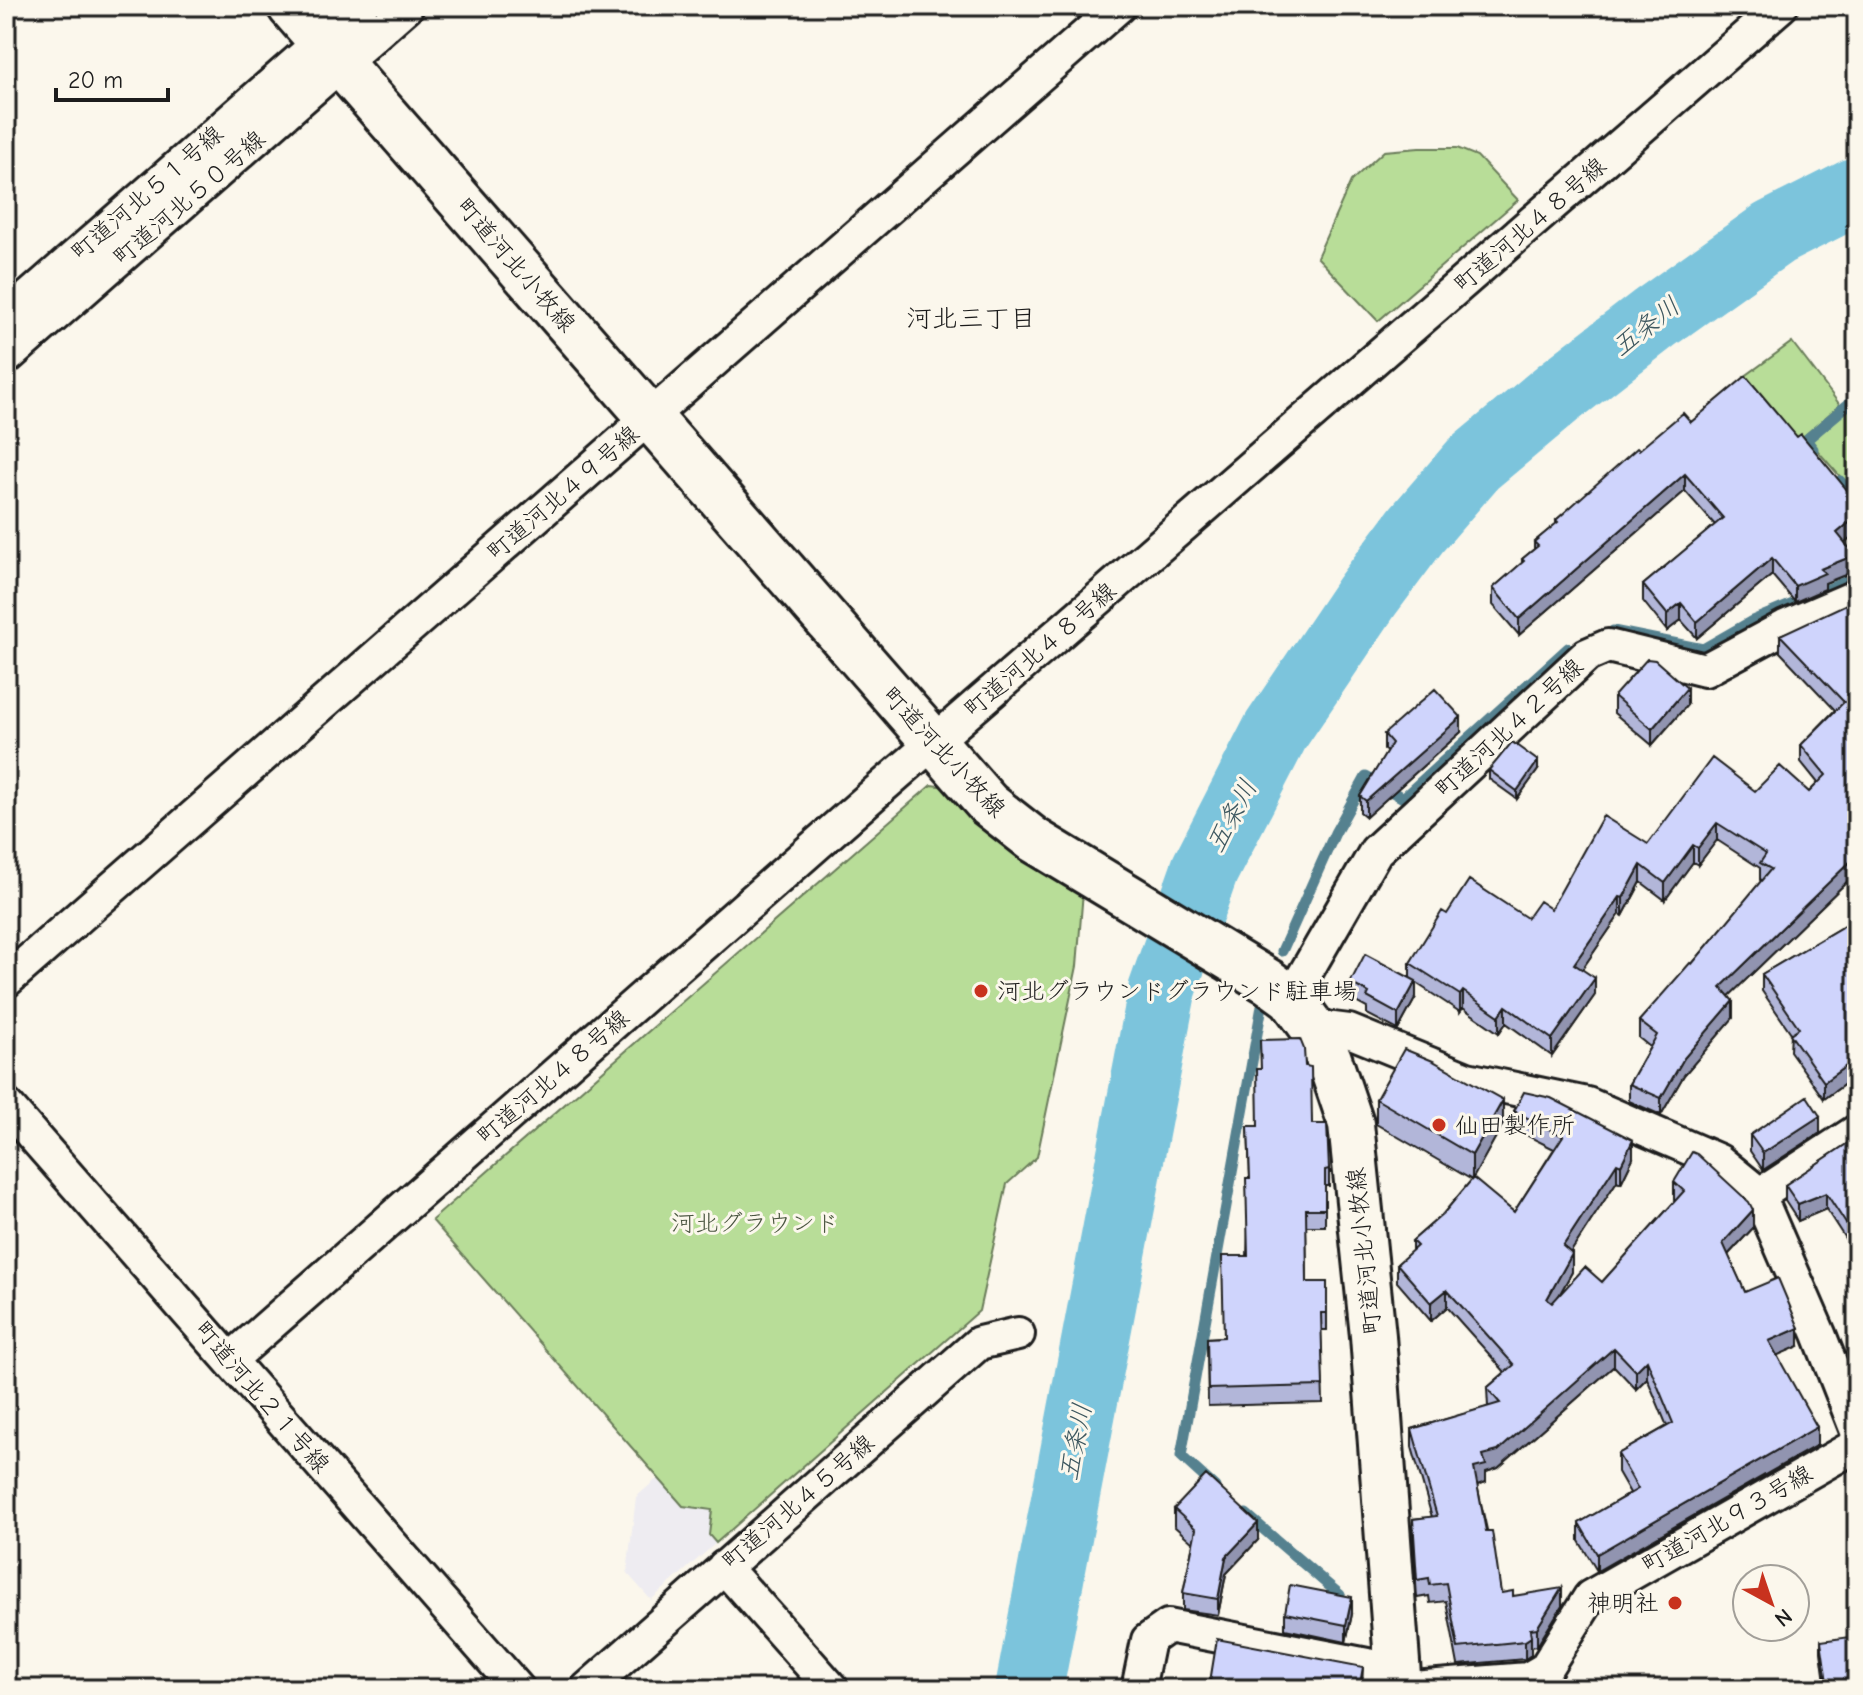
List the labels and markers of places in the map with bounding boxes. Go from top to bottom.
place label: 河北グラウンドグラウンド駐車場 [997,977,1357,1005]
marker: 河北グラウンドグラウンド駐車場 [972,982,990,1000]
place label: 仙田製作所 [1455,1111,1575,1139]
marker: 仙田製作所 [1430,1116,1448,1134]
place label: 神明社 [1587,1589,1659,1617]
marker: 神明社 [1666,1594,1684,1612]

